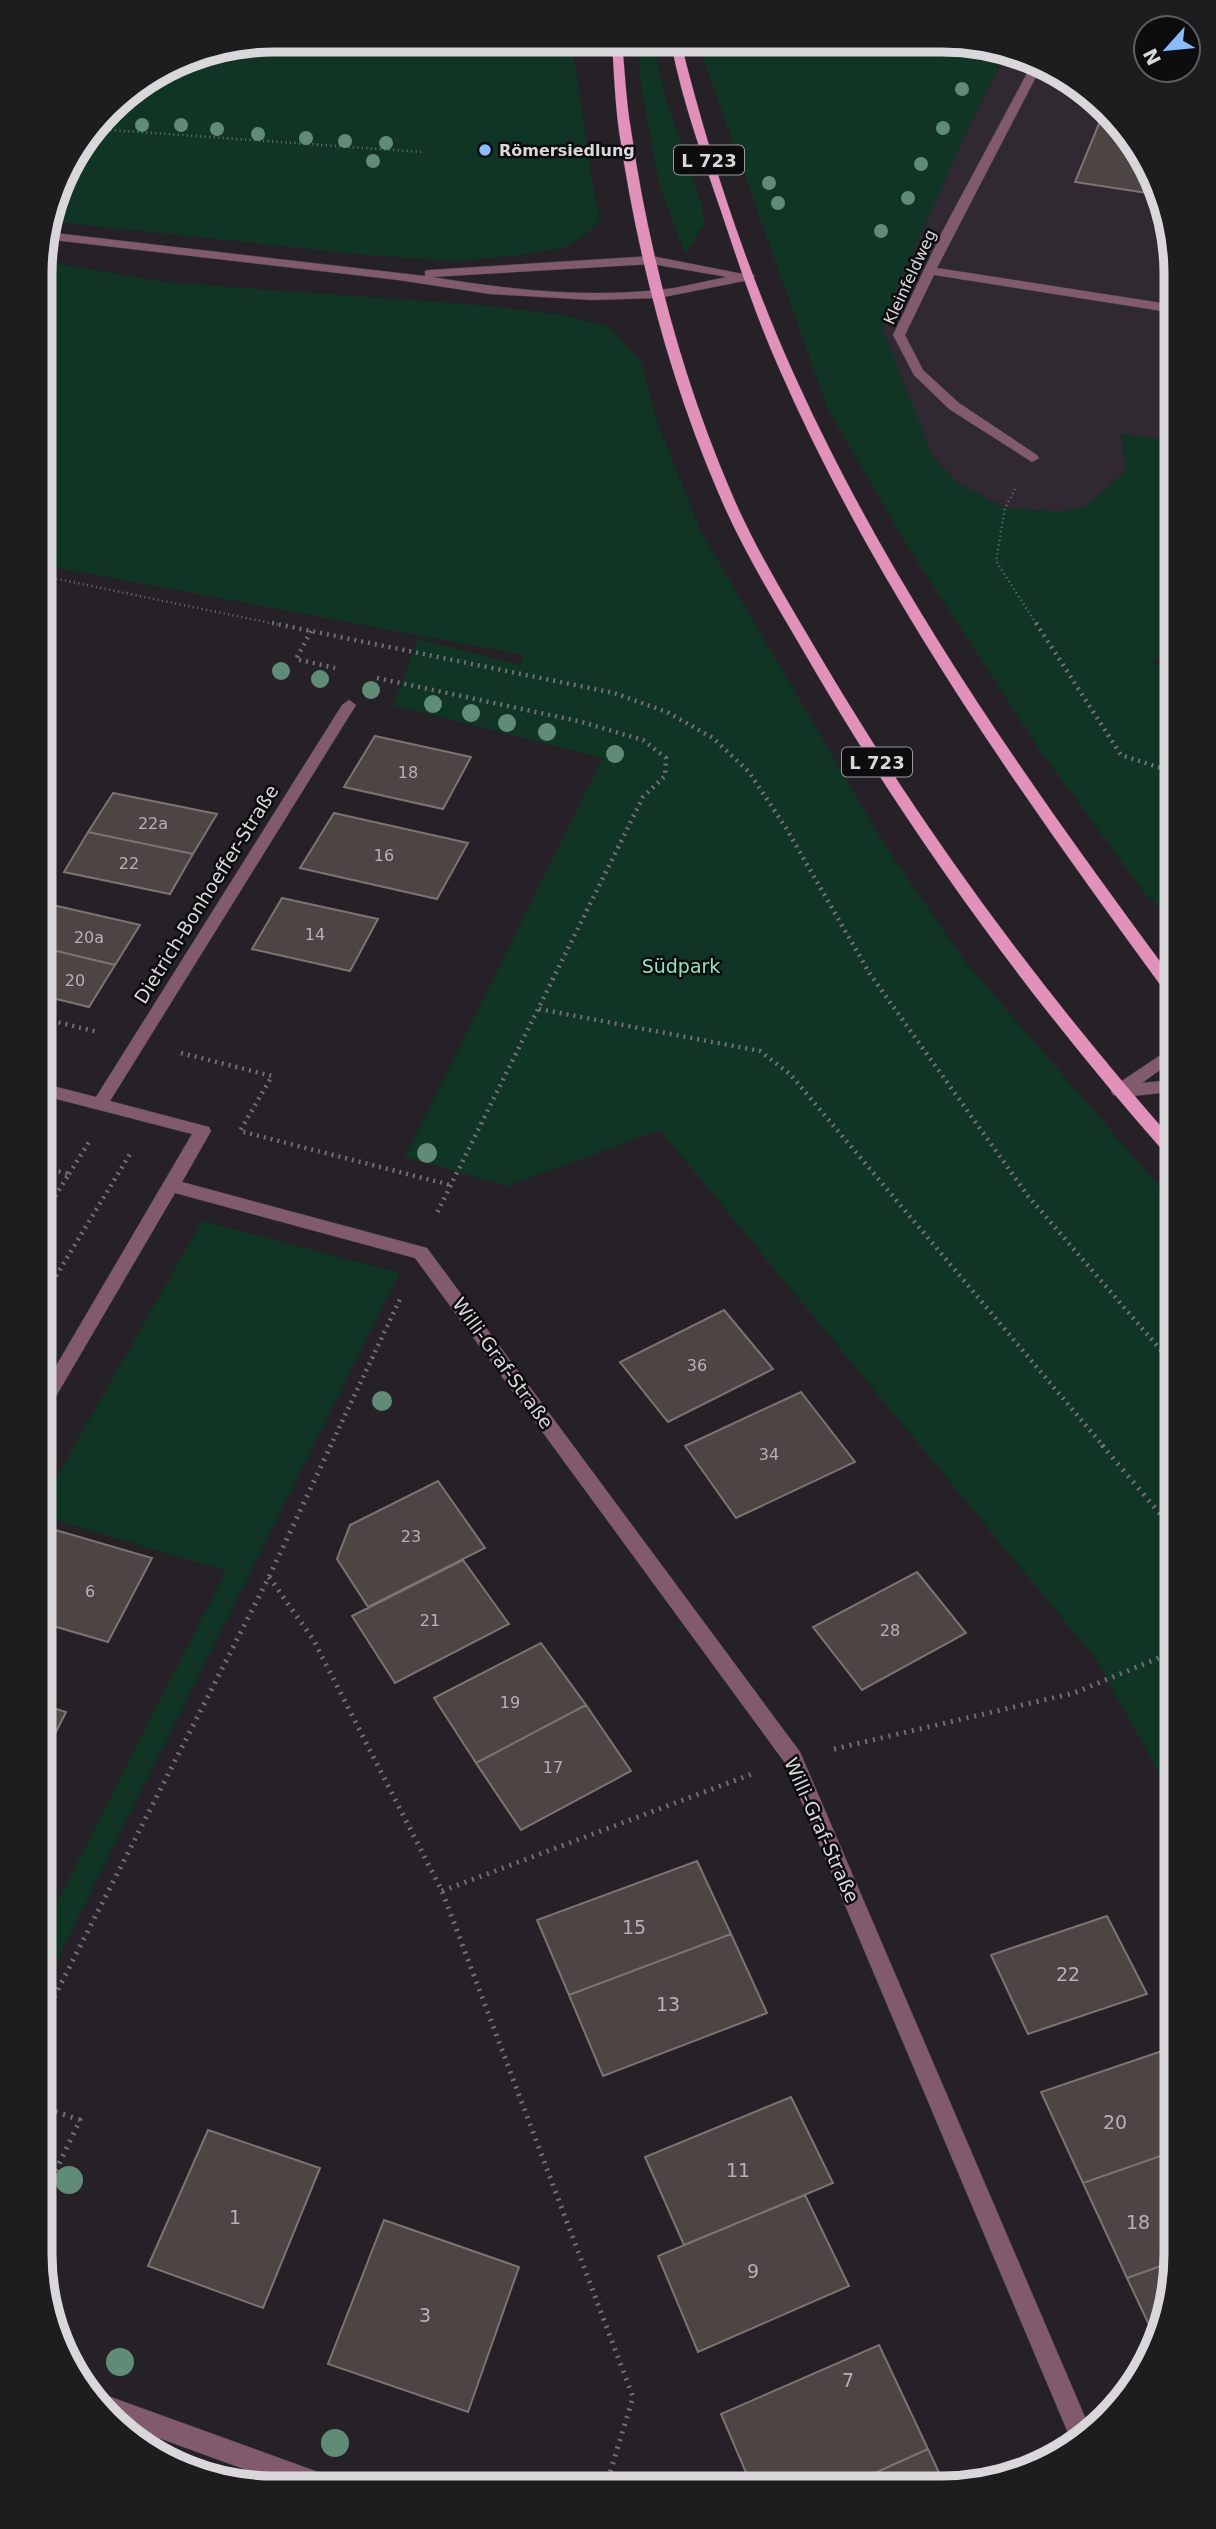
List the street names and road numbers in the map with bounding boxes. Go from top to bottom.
road number: L 723 [674,146,744,174]
street label: Kleinfeldweg [880,227,940,327]
road number: L 723 [842,748,912,776]
street label: Dietrich-Bonhoeffer-Straße [129,781,283,1007]
street label: Willi-Graf-Straße [448,1293,558,1433]
street label: Willi-Graf-Straße [780,1754,864,1906]

